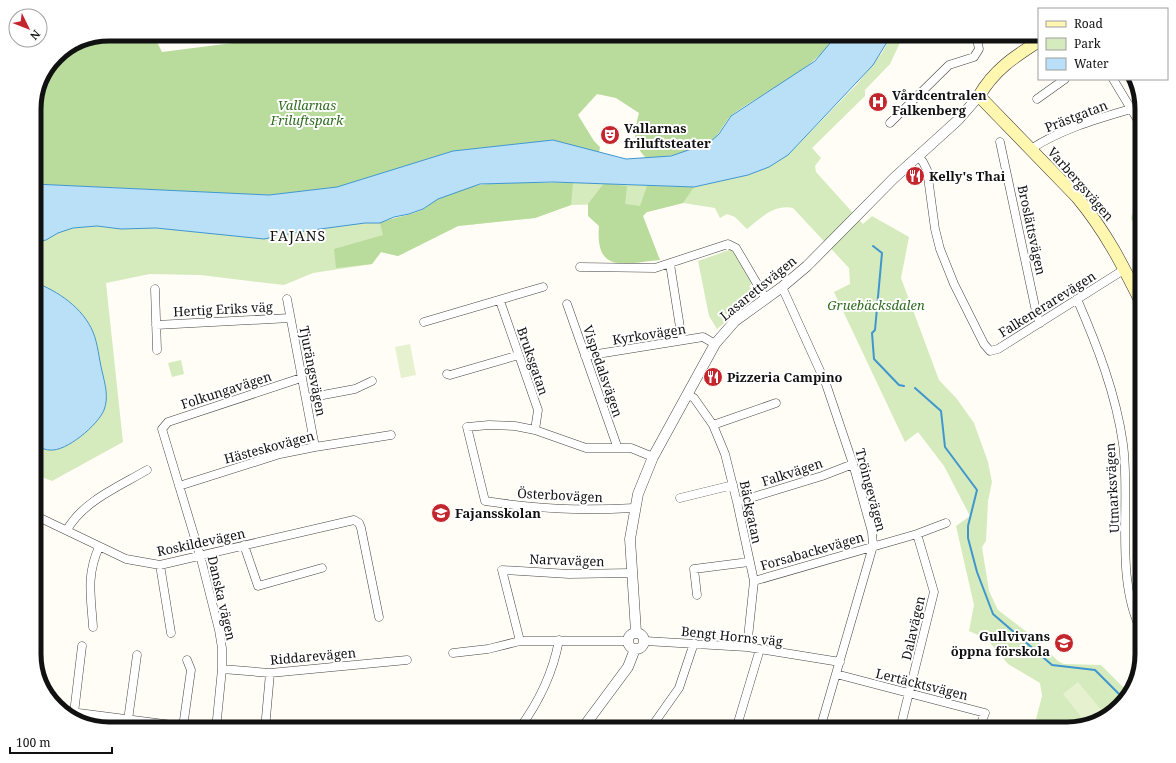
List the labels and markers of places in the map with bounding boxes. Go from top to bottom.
place label: Vårdcentralen Falkenberg [892,86,987,119]
hospital icon: Vårdcentralen Falkenberg [867,91,889,113]
place label: Vallarnas friluftsteater [624,119,711,152]
theatre icon: Vallarnas friluftsteater [599,124,621,146]
restaurant icon: Kelly's Thai [904,165,926,187]
place label: Kelly's Thai [929,167,1006,185]
restaurant icon: Pizzeria Campino [702,366,724,388]
place label: Pizzeria Campino [727,368,843,386]
school or university icon: Fajansskolan [430,502,452,524]
place label: Fajansskolan [455,504,541,522]
place label: Gullvivans öppna förskola [951,627,1050,660]
school or university icon: Gullvivans öppna förskola [1053,632,1075,654]

